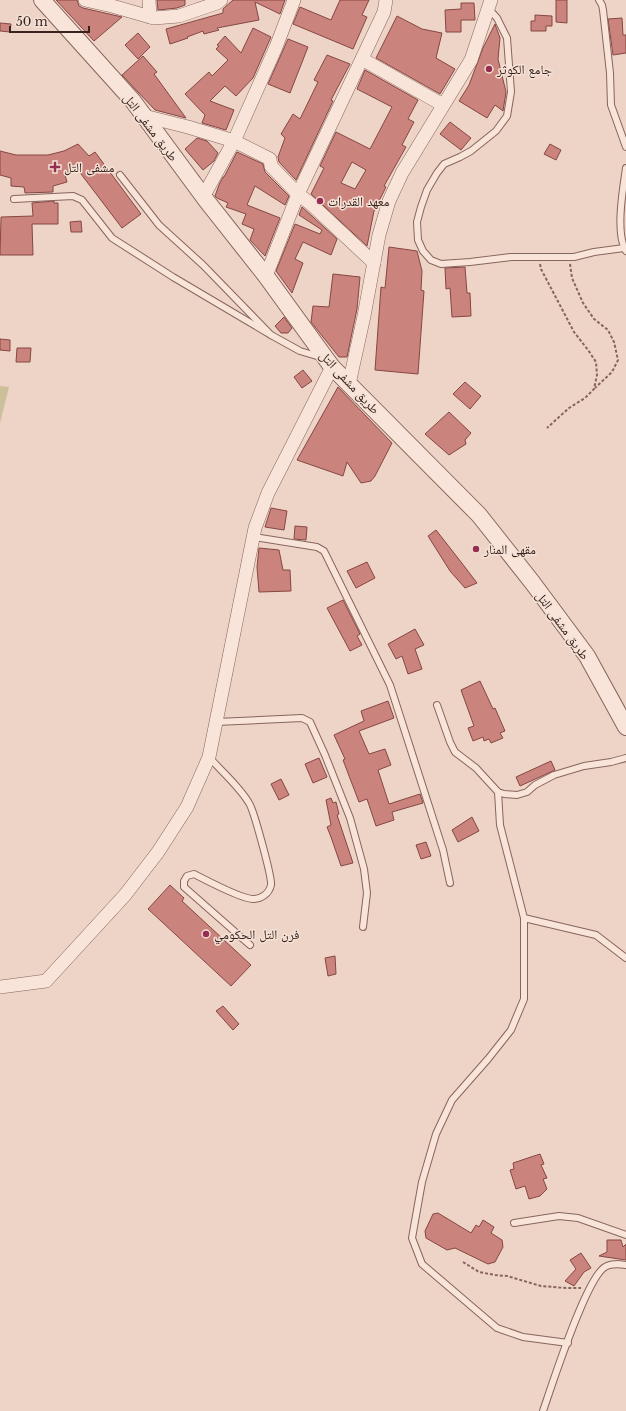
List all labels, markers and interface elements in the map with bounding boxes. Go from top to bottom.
scale bar [10,8,89,34]
text: 50 m [16,14,48,29]
place label: جامع الكوثر [496,61,552,79]
marker: جامع الكوثر [484,64,494,74]
street label: طريق مشفى التل [119,90,182,165]
place label: مشفى التل [64,159,115,176]
marker: مشفى التل [49,161,61,173]
place label: معهد القدرات [328,193,389,210]
marker: معهد القدرات [315,196,325,206]
street label: طريق مشفى التل [316,347,383,418]
place label: مقهى المنار [483,541,536,558]
marker: مقهى المنار [471,544,481,554]
street label: طريق مشفى التل [532,588,593,663]
place label: فرن التل الحكومي [214,926,299,945]
marker: فرن التل الحكومي [201,929,211,939]

